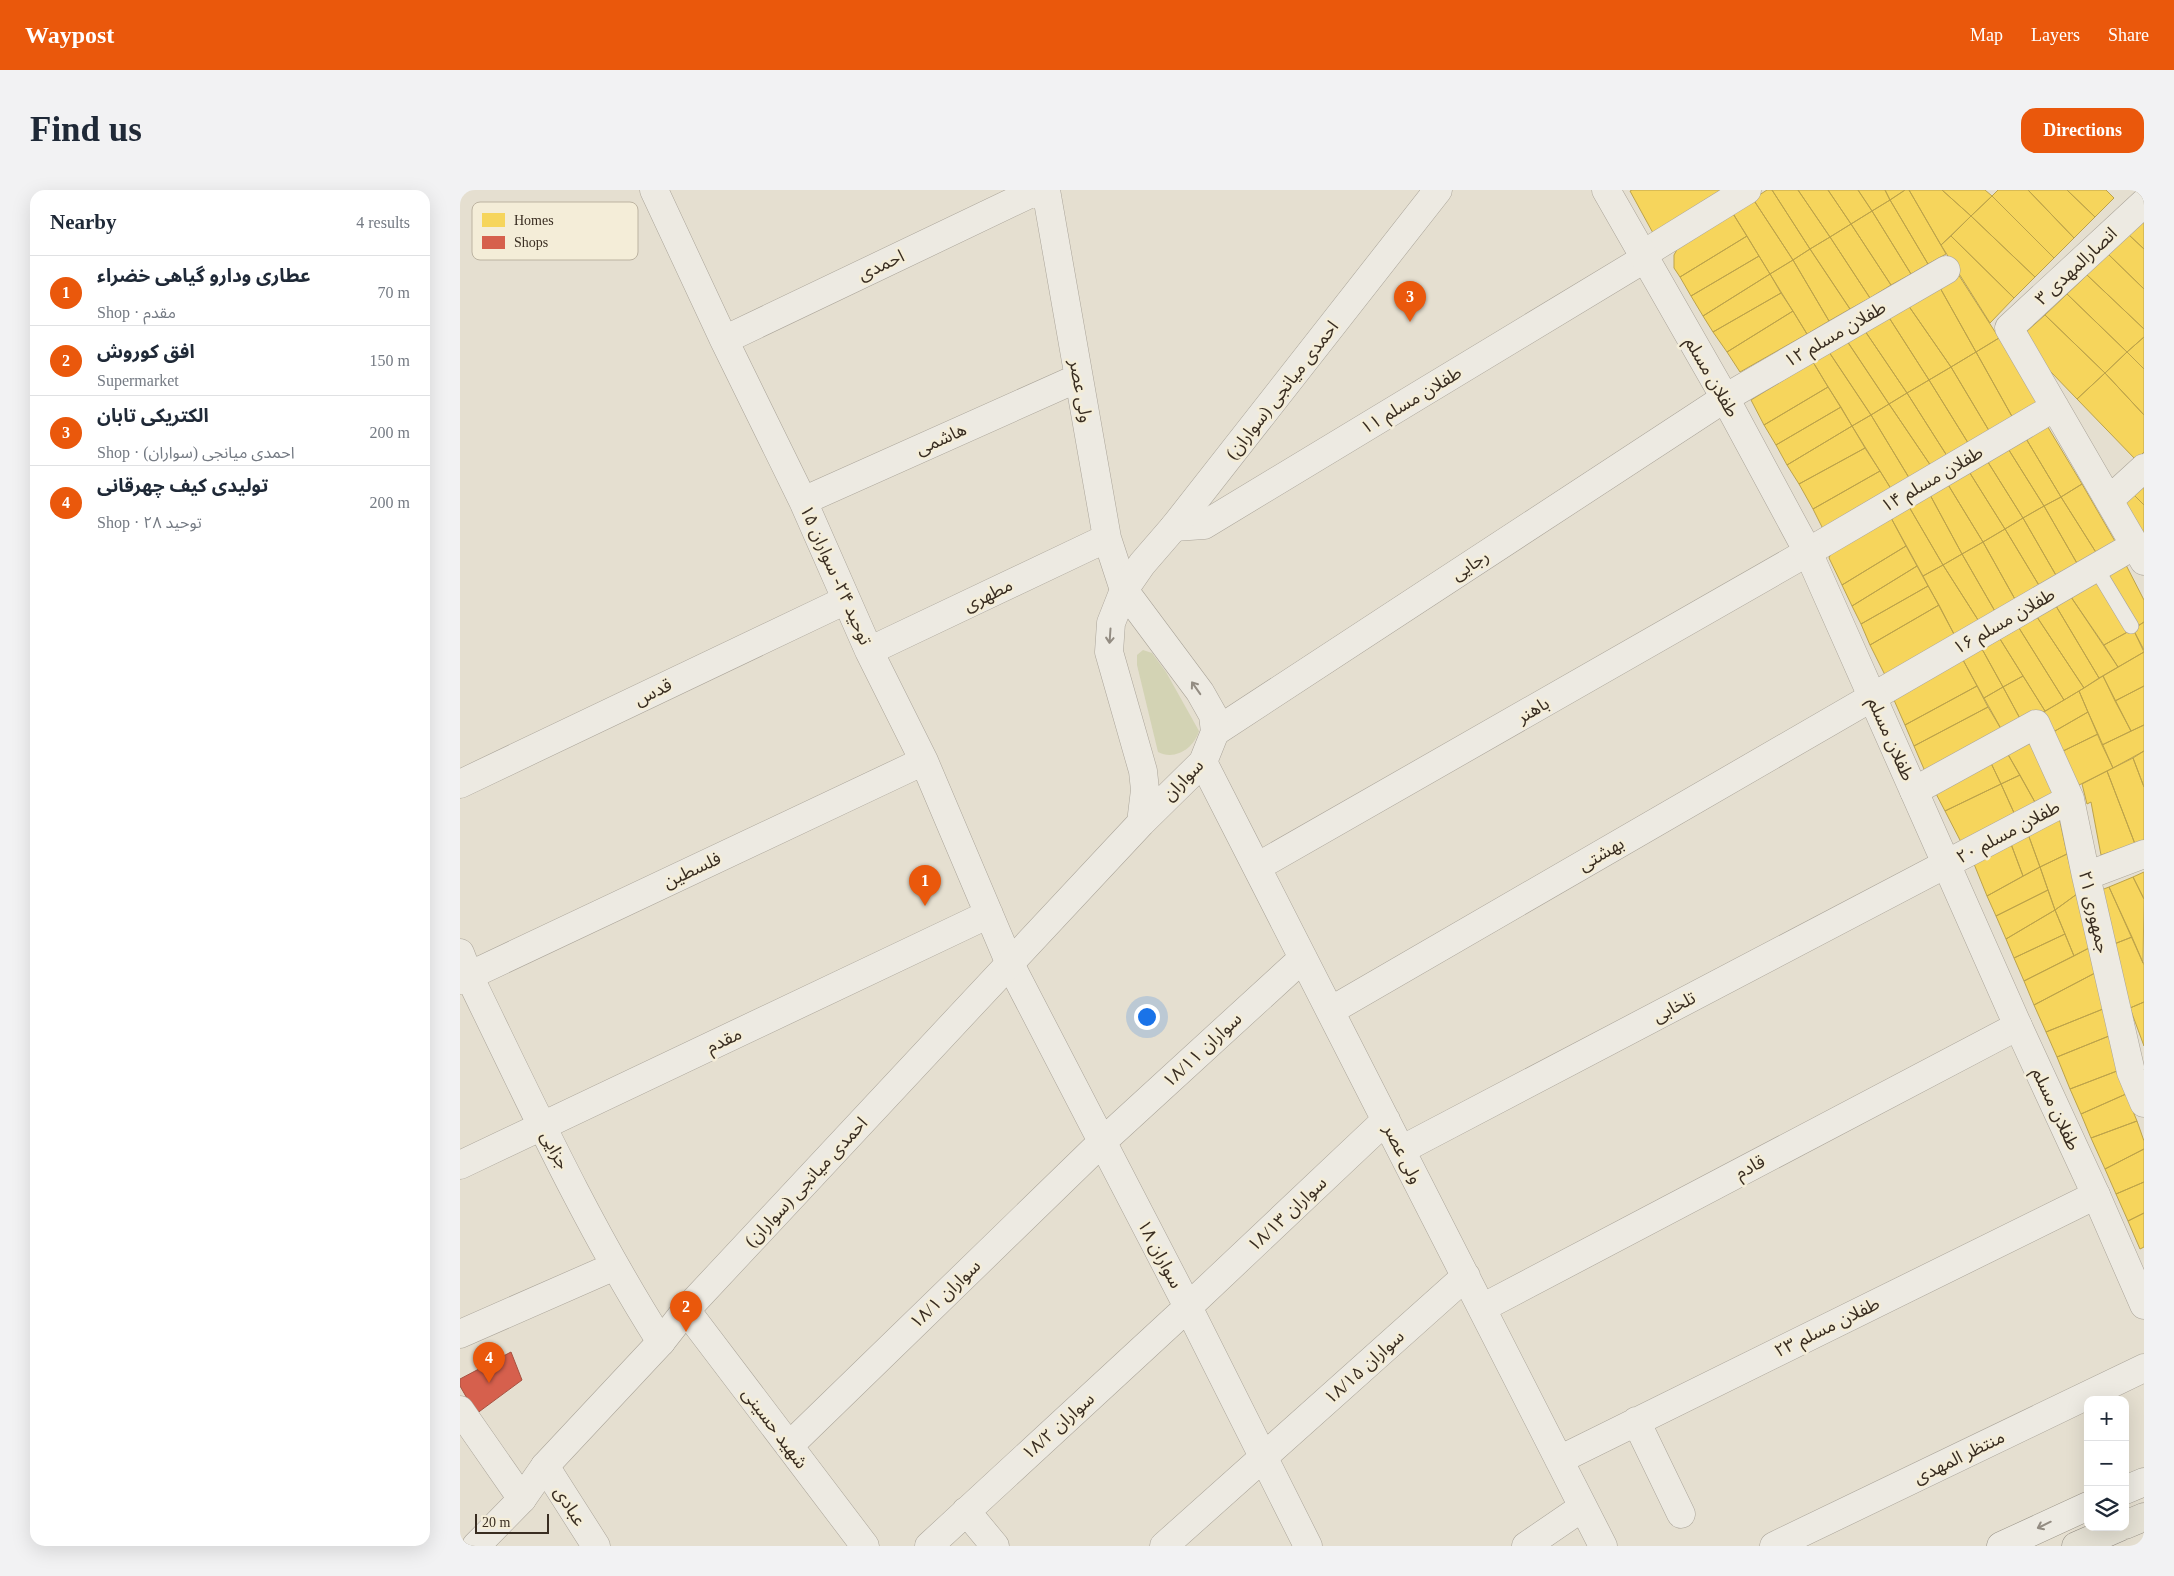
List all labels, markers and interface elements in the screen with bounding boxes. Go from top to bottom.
text: Waypost [25,22,114,48]
text: Map [1970,25,2003,45]
text: Layers [2031,25,2080,45]
text: Share [2108,25,2149,45]
button: Directions [2021,108,2144,153]
text: Find us [30,110,142,149]
legend [472,202,638,260]
text: Nearby [50,210,117,234]
text: Homes [514,213,554,228]
text: 4 results [356,214,410,231]
street label: انصارالمهدی ۳ [2031,223,2122,310]
text: Shops [514,235,548,250]
street label: احمدی [855,246,908,285]
text: عطاری ودارو گیاهی خضراء [97,265,310,286]
pin: 3 [1394,281,1426,322]
text: 1 [62,284,70,301]
text: 70 m [378,284,410,301]
street label: طفلان مسلم ۱۲ [1781,297,1891,374]
text: Shop · مقدم [97,304,176,321]
street label: احمدی میانجی (سواران) [1222,317,1343,464]
street label: طفلان مسلم [1678,333,1743,422]
text: افق کوروش [97,341,195,362]
text: 2 [62,352,70,369]
text: 150 m [370,352,410,369]
street label: ولی عصر [1064,357,1096,424]
street label: طفلان مسلم ۱۱ [1357,362,1467,441]
text: Supermarket [97,372,179,389]
text: الکتریکی تابان [97,405,209,426]
street label: هاشمی [913,419,970,460]
text: 3 [62,424,70,441]
text: 200 m [370,424,410,441]
street label: طفلان مسلم ۱۴ [1878,442,1988,519]
text: Shop · احمدی میانجی (سواران) [97,444,294,461]
text: تولیدی کیف چهرقانی [97,475,268,496]
text: 4 [62,494,70,511]
text: 200 m [370,494,410,511]
street label: توحید ۲۴- سواران ۱۵ [795,502,876,649]
text: Shop · توحید ۲۸ [97,514,202,531]
street label: رجایی [1448,546,1493,585]
street label: مطهری [960,575,1016,616]
street label: طفلان مسلم ۱۶ [1950,584,2060,661]
one-way arrow [1106,628,1115,644]
street label: قدس [631,674,676,711]
one-way arrow [1191,681,1201,695]
street label: باهنر [1513,693,1553,728]
street label: طفلان مسلم [1861,694,1918,785]
street label: سواران [1159,755,1208,806]
street label: طفلان مسلم ۲۰ [1953,796,2064,870]
street label: بهشتی [1575,833,1628,876]
street label: فلسطین [660,848,724,893]
pin: 1 [909,865,941,906]
street label: جمهوری ۲۱ [2074,869,2113,955]
street label: تلخابی [1649,987,1699,1027]
your location [1134,1004,1160,1030]
street label: سواران ۱۸/۱۱ [1158,1008,1246,1092]
street label: مقدم [703,1023,747,1060]
street label: طفلان مسلم [2025,1064,2084,1155]
street label: احمدی میانجی (سواران) [741,1113,872,1252]
street label: ولی عصر [1378,1120,1426,1187]
street label: جزایی [536,1128,573,1173]
street label: قادم [1732,1151,1770,1187]
street label: سواران ۱۸/۱۳ [1243,1172,1331,1256]
street label: سواران ۱۸ [1133,1216,1186,1292]
street label: سواران ۱۸/۱ [906,1256,985,1333]
pin: 2 [670,1291,702,1332]
street label: طفلان مسلم ۲۳ [1771,1293,1884,1364]
street label: سواران ۱۸/۱۵ [1320,1326,1409,1409]
pin: 4 [473,1342,505,1383]
street label: شهید حسینی [737,1384,812,1473]
street label: سواران ۱۸/۲ [1018,1388,1099,1464]
map controls [2084,1396,2129,1531]
button: + [2084,1396,2129,1441]
street label: منتظر المهدی [1910,1426,2008,1488]
button: − [2084,1441,2129,1486]
street label: عبادی [549,1483,590,1530]
button: layers [2084,1486,2129,1531]
scale bar [475,1511,549,1534]
text: 20 m [482,1515,510,1530]
one-way arrow [2037,1521,2052,1530]

